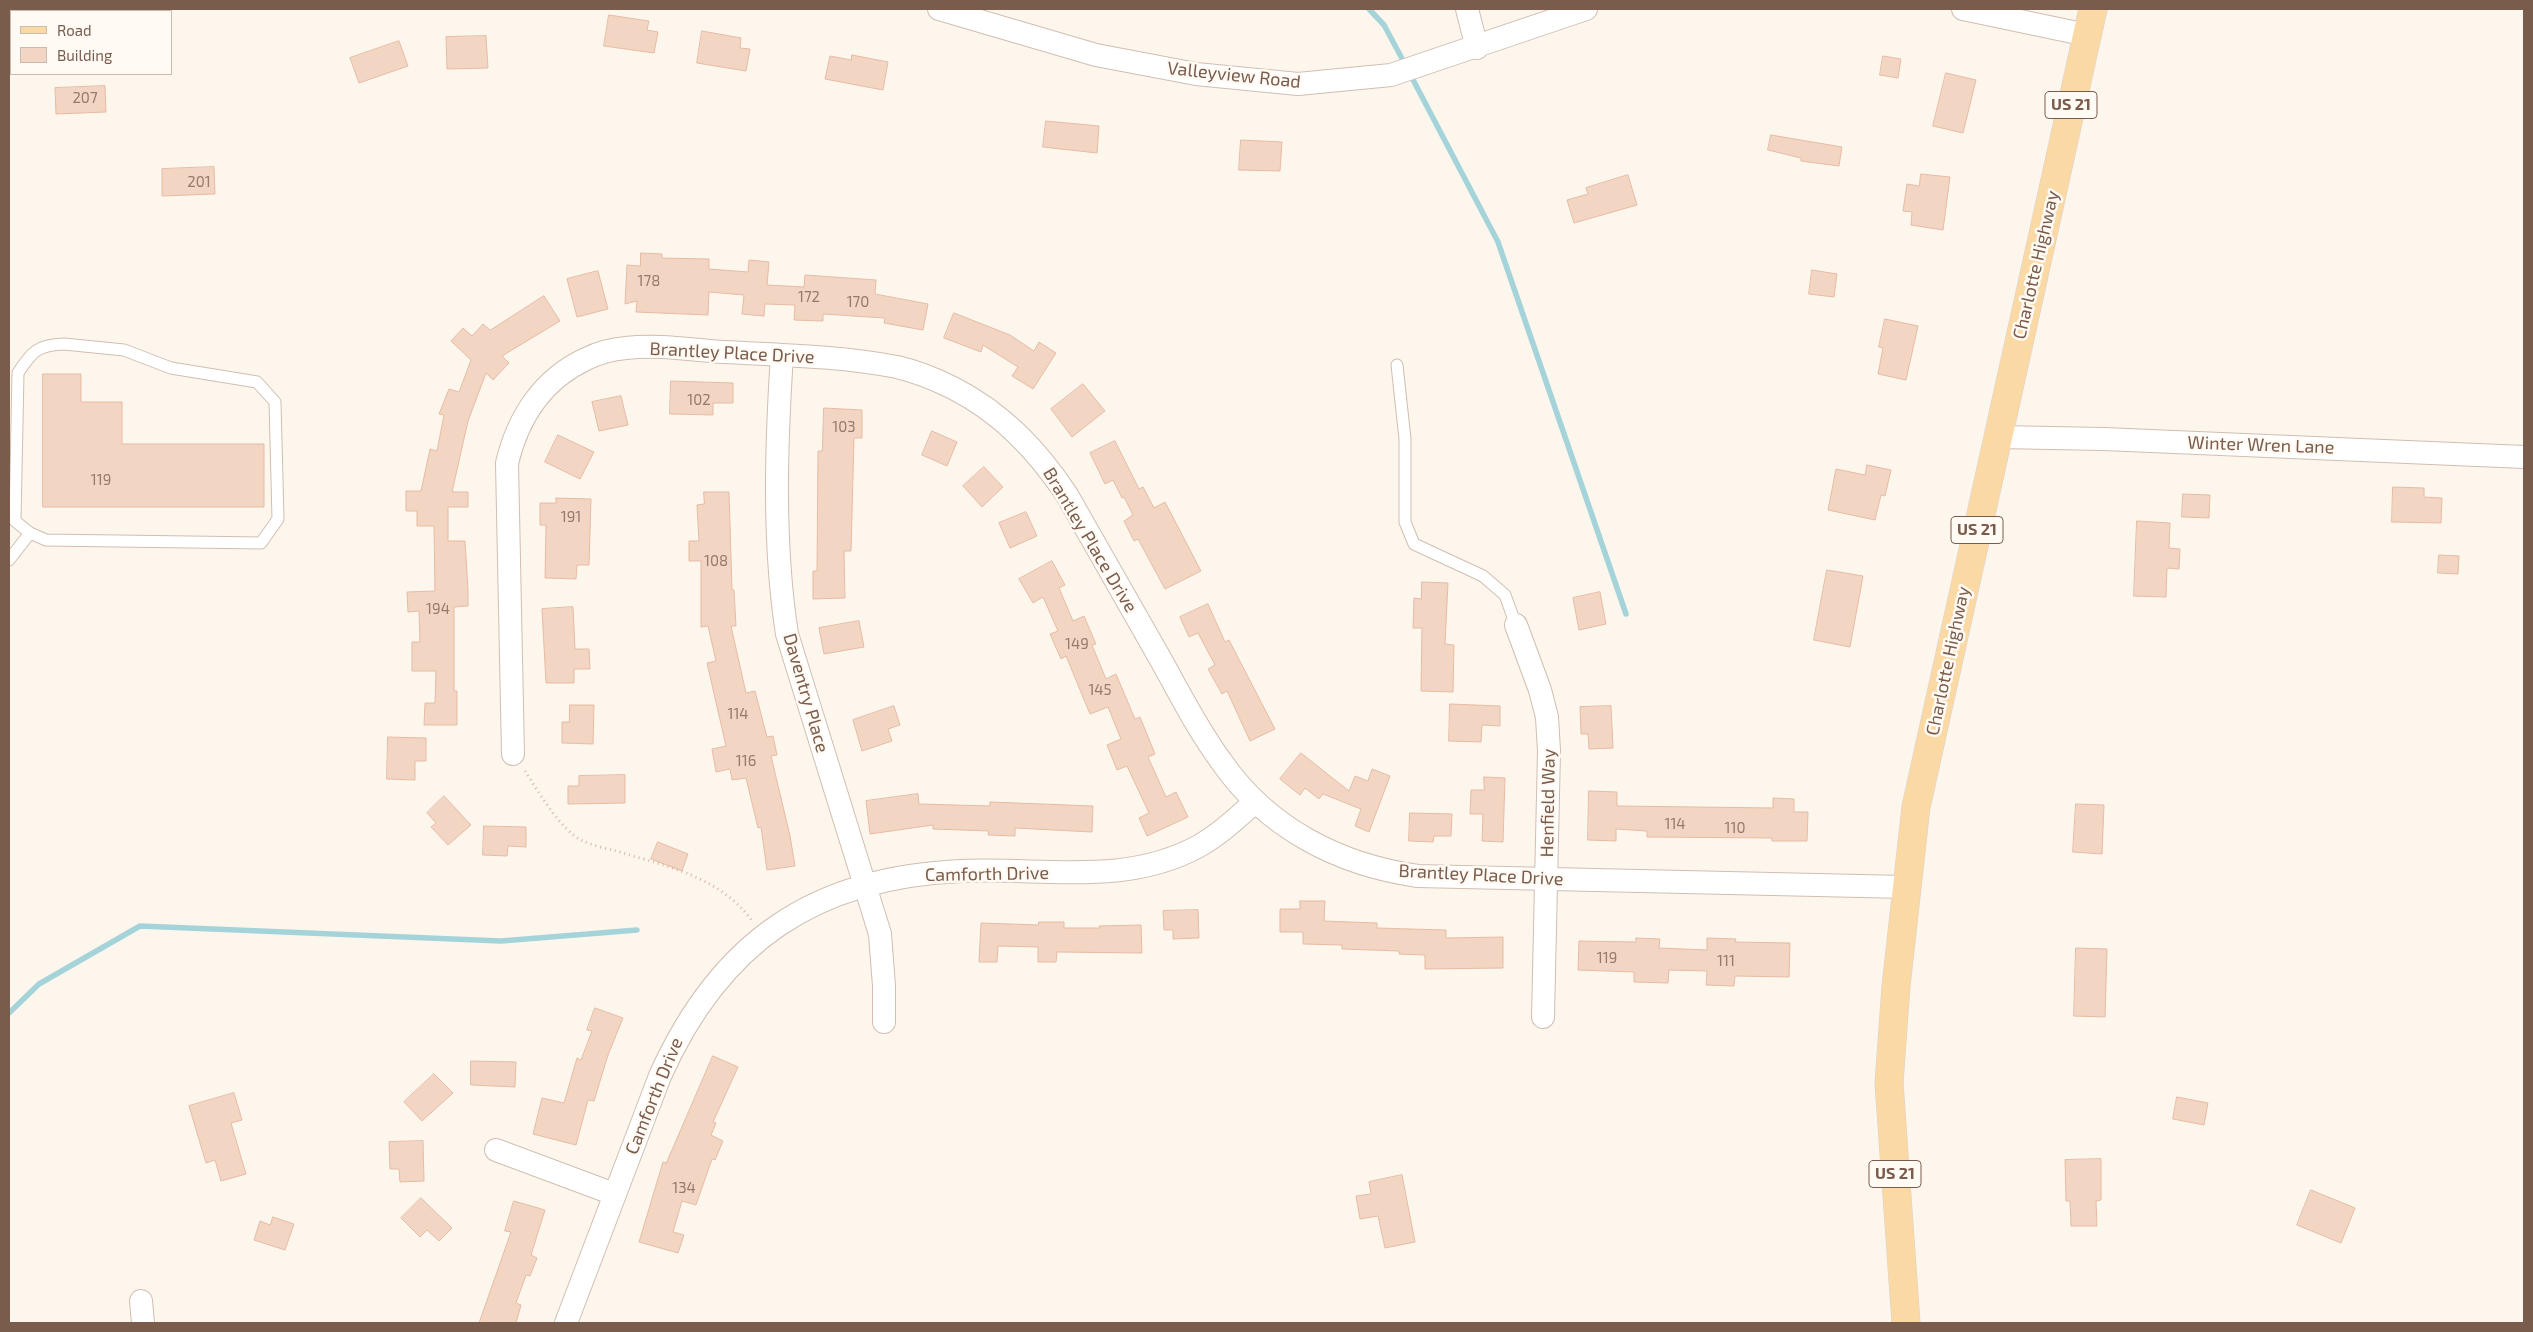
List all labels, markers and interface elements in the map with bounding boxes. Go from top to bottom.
legend [10,10,172,75]
text: Road [57,21,92,39]
text: Building [57,46,112,64]
street label: Valleyview Road [1166,57,1302,93]
house number: 207 [72,89,98,107]
road number: US 21 [2045,92,2097,118]
house number: 201 [187,173,211,191]
street label: Charlotte Highway [2008,189,2064,341]
house number: 178 [638,272,660,290]
house number: 172 [798,288,820,306]
house number: 170 [847,293,869,311]
street label: Brantley Place Drive [649,338,815,368]
house number: 102 [687,391,711,409]
house number: 103 [832,418,856,436]
street label: Winter Wren Lane [2187,432,2335,458]
street label: Brantley Place Drive [1038,464,1142,616]
house number: 119 [91,471,111,489]
house number: 191 [561,508,581,526]
road number: US 21 [1951,516,2003,544]
house number: 108 [704,552,728,570]
street label: Charlotte Highway [1922,584,1974,738]
house number: 194 [426,600,450,618]
street label: Daventry Place [779,631,833,755]
house number: 149 [1065,635,1089,653]
house number: 145 [1088,681,1112,699]
house number: 114 [727,705,749,723]
street label: Henfield Way [1536,748,1560,858]
house number: 116 [736,752,756,770]
house number: 114 [1664,815,1686,833]
house number: 110 [1725,819,1745,837]
street label: Brantley Place Drive [1398,860,1564,890]
street label: Camforth Drive [925,862,1049,886]
house number: 119 [1597,949,1617,967]
house number: 111 [1717,952,1735,970]
street label: Camforth Drive [621,1034,687,1158]
road number: US 21 [1869,1160,1921,1188]
house number: 134 [672,1179,696,1197]

